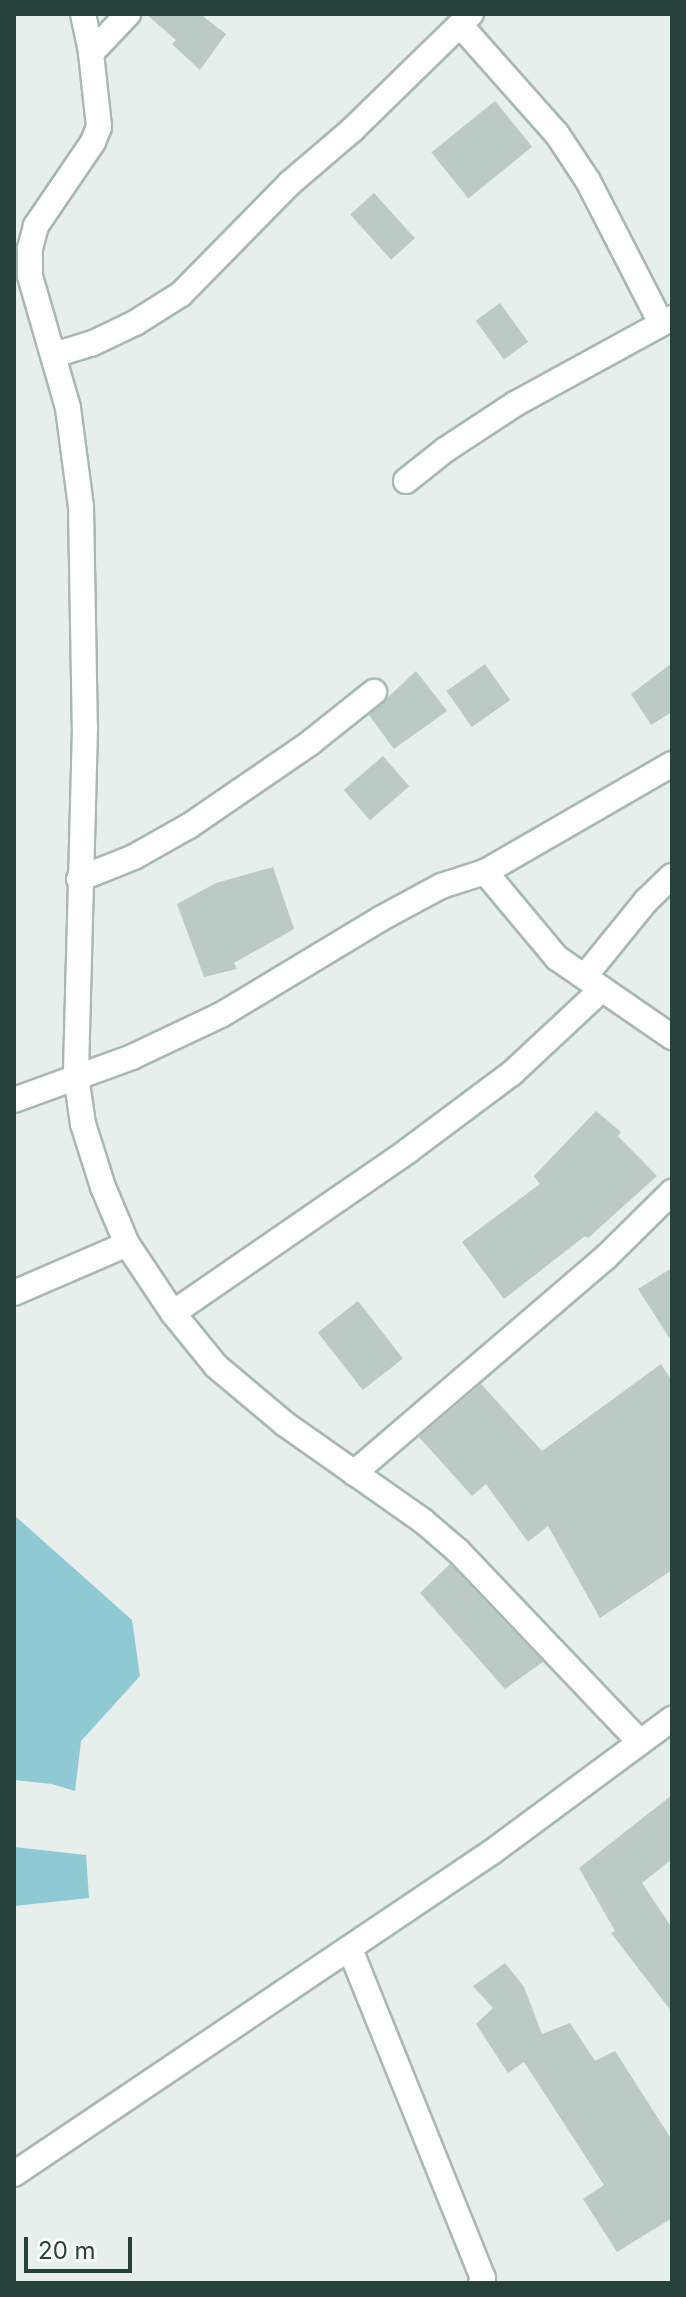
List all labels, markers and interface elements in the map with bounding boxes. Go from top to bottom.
scale bar [28,2221,136,2271]
text: 20 m [38,2236,96,2265]

